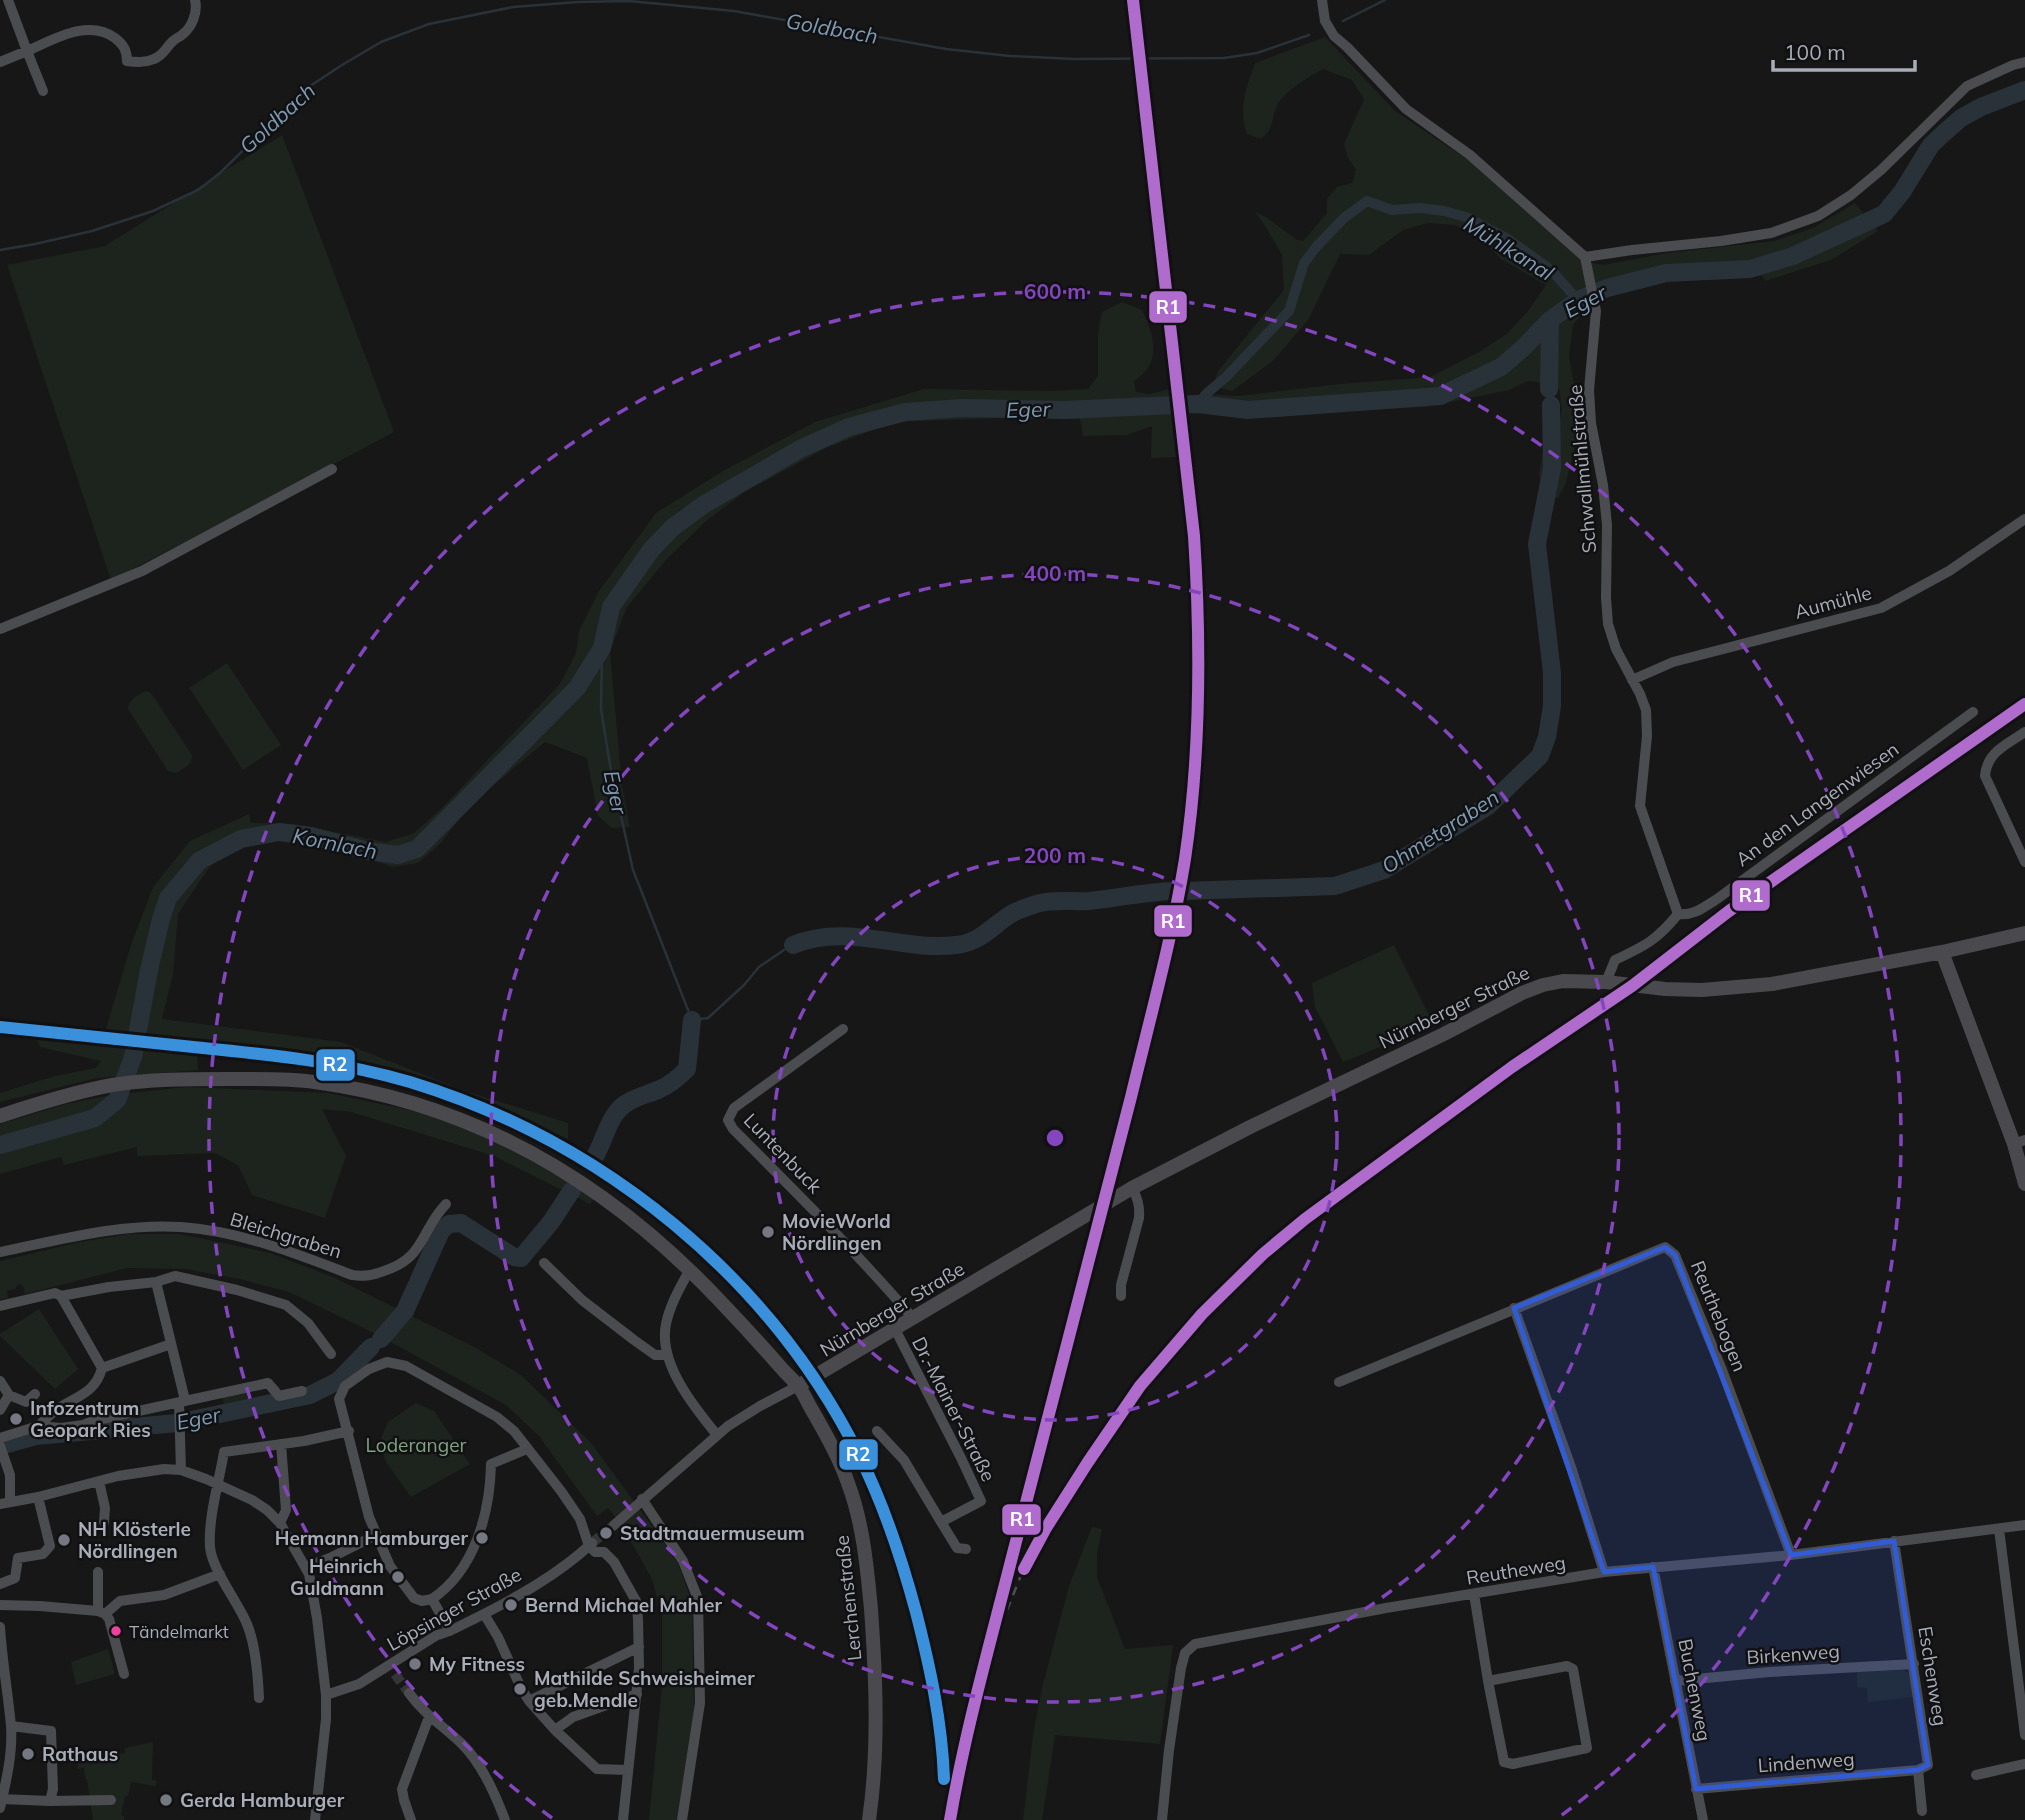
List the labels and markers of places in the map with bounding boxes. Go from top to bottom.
centre of rings [1043,1126,1067,1150]
place label: MovieWorld Nördlingen [782,1209,891,1255]
marker: MovieWorld Nördlingen [760,1224,776,1240]
place label: Infozentrum Geopark Ries [30,1396,151,1442]
marker: Infozentrum Geopark Ries [8,1411,24,1427]
place label: NH Klösterle Nördlingen [78,1517,191,1563]
place label: Stadtmauermuseum [620,1521,805,1545]
marker: Stadtmauermuseum [598,1525,614,1541]
place label: Hermann Hamburger [275,1526,469,1550]
marker: Hermann Hamburger [474,1530,490,1546]
marker: NH Klösterle Nördlingen [56,1532,72,1548]
place label: Heinrich Guldmann [290,1554,384,1600]
marker: Heinrich Guldmann [390,1569,406,1585]
place label: Bernd Michael Mahler [525,1593,722,1617]
marker: Bernd Michael Mahler [503,1597,519,1613]
place label: Tändelmarkt [129,1621,229,1642]
marker: Tändelmarkt [109,1624,123,1638]
place label: My Fitness [429,1652,525,1676]
marker: My Fitness [407,1656,423,1672]
place label: Mathilde Schweisheimer geb.Mendle [534,1666,755,1712]
marker: Mathilde Schweisheimer geb.Mendle [512,1681,528,1697]
place label: Rathaus [42,1742,118,1766]
marker: Rathaus [20,1746,36,1762]
place label: Gerda Hamburger [180,1788,345,1812]
marker: Gerda Hamburger [158,1792,174,1808]

